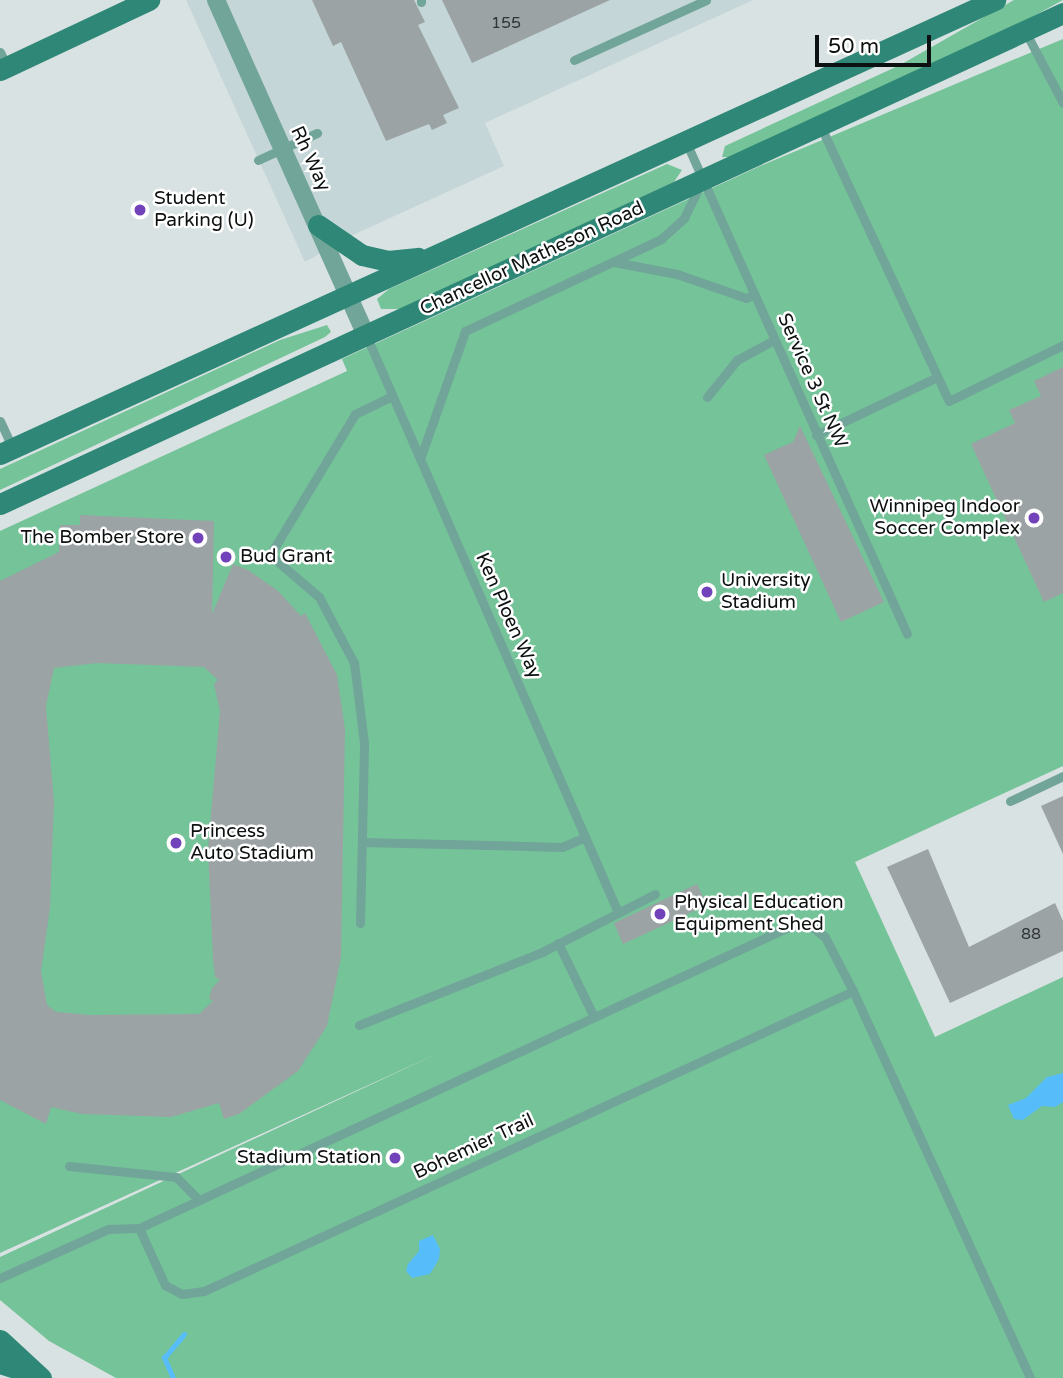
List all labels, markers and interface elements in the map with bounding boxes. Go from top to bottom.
house number: 155 [491,13,521,33]
scale bar [818,21,934,65]
text: 50 m [828,34,879,59]
street label: Rh Way [285,123,335,195]
place label: Student Parking (U) [154,188,254,232]
street label: Chancellor Matheson Road [416,197,648,321]
marker: Student Parking (U) [132,202,148,218]
street label: Service 3 St NW [772,310,852,452]
place label: Winnipeg Indoor Soccer Complex [870,496,1020,540]
marker: Winnipeg Indoor Soccer Complex [1026,510,1042,526]
place label: The Bomber Store [21,527,184,549]
marker: The Bomber Store [190,530,206,546]
place label: Bud Grant [240,546,332,568]
marker: Bud Grant [218,549,234,565]
street label: Ken Ploen Way [470,550,546,682]
place label: University Stadium [721,570,811,614]
marker: University Stadium [699,584,715,600]
place label: Princess Auto Stadium [190,821,314,865]
marker: Princess Auto Stadium [168,835,184,851]
place label: Physical Education Equipment Shed [674,892,844,936]
marker: Physical Education Equipment Shed [652,906,668,922]
house number: 88 [1021,924,1041,944]
street label: Bohemier Trail [410,1109,538,1185]
place label: Stadium Station [237,1147,381,1169]
marker: Stadium Station [387,1150,403,1166]

